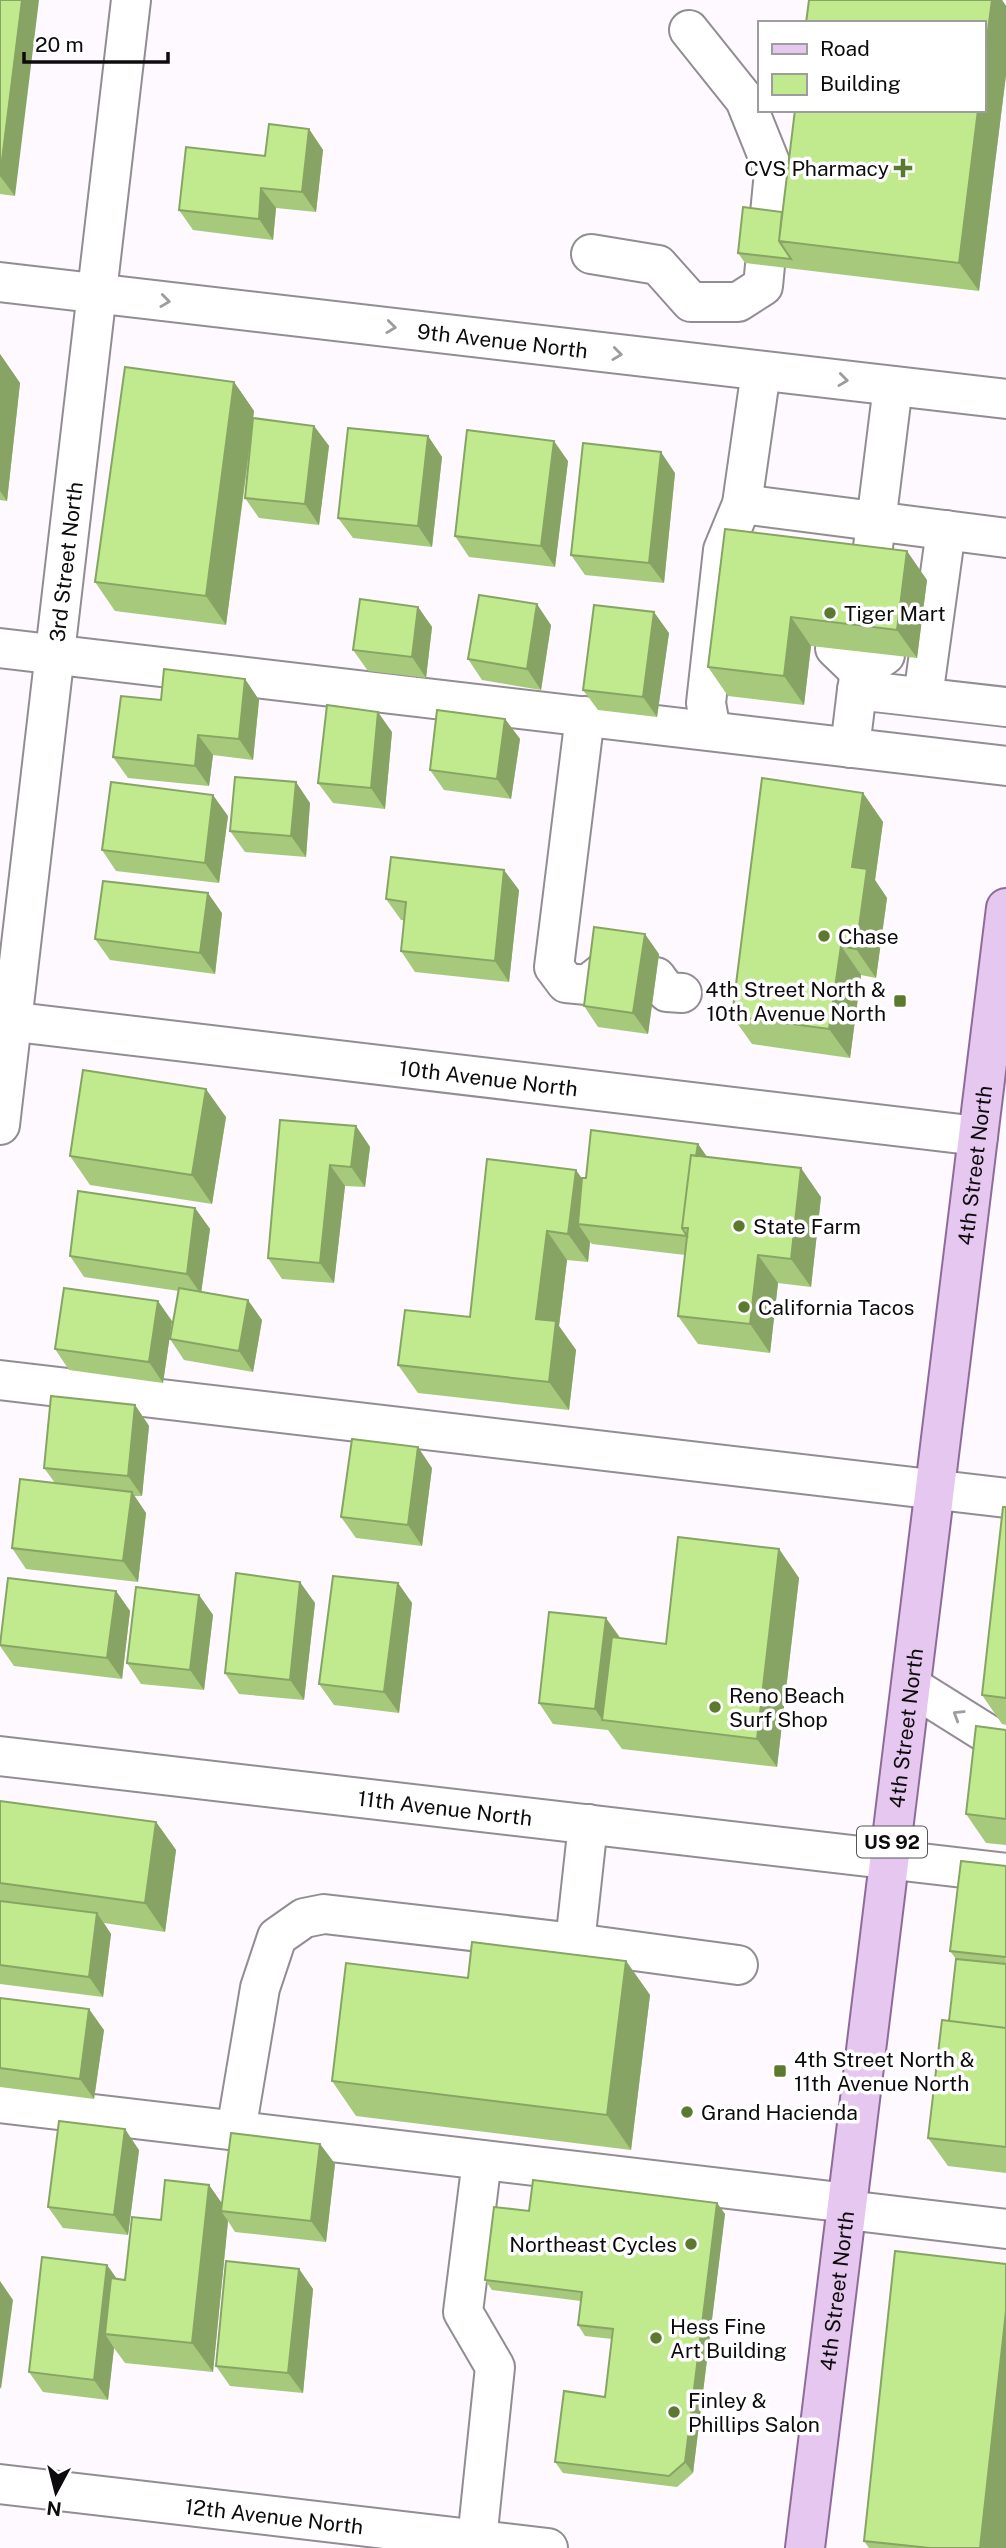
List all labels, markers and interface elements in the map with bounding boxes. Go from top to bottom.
scale bar [24,21,168,65]
legend [758,21,985,112]
text: 20 m [35,32,84,57]
text: Road [820,36,870,61]
text: Building [820,71,901,96]
place label: CVS Pharmacy [744,156,889,181]
marker: CVS Pharmacy [895,160,911,176]
one-way arrow [159,294,171,309]
street label: 9th Avenue North [416,318,589,363]
one-way arrow [385,320,397,335]
one-way arrow [611,346,623,361]
one-way arrow [837,373,849,388]
street label: 3rd Street North [44,480,87,643]
place label: Tiger Mart [844,601,946,626]
marker: Tiger Mart [822,605,838,621]
place label: Chase [838,924,899,949]
marker: Chase [816,928,832,944]
place label: 4th Street North & 10th Avenue North [705,977,886,1026]
marker: 4th Street North & 10th Avenue North [892,993,908,1009]
street label: 10th Avenue North [398,1055,579,1101]
street label: 4th Street North [952,1084,997,1247]
place label: State Farm [753,1214,861,1239]
marker: State Farm [731,1218,747,1234]
place label: California Tacos [758,1295,914,1320]
marker: California Tacos [736,1299,752,1315]
street label: 4th Street North [883,1647,928,1809]
place label: Reno Beach Surf Shop [729,1683,845,1732]
marker: Reno Beach Surf Shop [707,1699,723,1715]
one-way arrow [952,1710,965,1723]
street label: 11th Avenue North [356,1785,534,1830]
road number: US 92 [857,1826,927,1858]
place label: 4th Street North & 11th Avenue North [794,2047,975,2096]
marker: 4th Street North & 11th Avenue North [772,2063,788,2079]
place label: Grand Hacienda [701,2100,858,2125]
marker: Grand Hacienda [679,2104,695,2120]
street label: 4th Street North [814,2210,859,2372]
place label: Northeast Cycles [509,2232,677,2257]
marker: Northeast Cycles [683,2236,699,2252]
place label: Hess Fine Art Building [670,2314,787,2363]
marker: Hess Fine Art Building [648,2330,664,2346]
place label: Finley & Phillips Salon [688,2388,820,2437]
marker: Finley & Phillips Salon [666,2404,682,2420]
north arrow [21,2457,91,2527]
street label: 12th Avenue North [184,2493,365,2539]
text: N [45,2497,63,2521]

